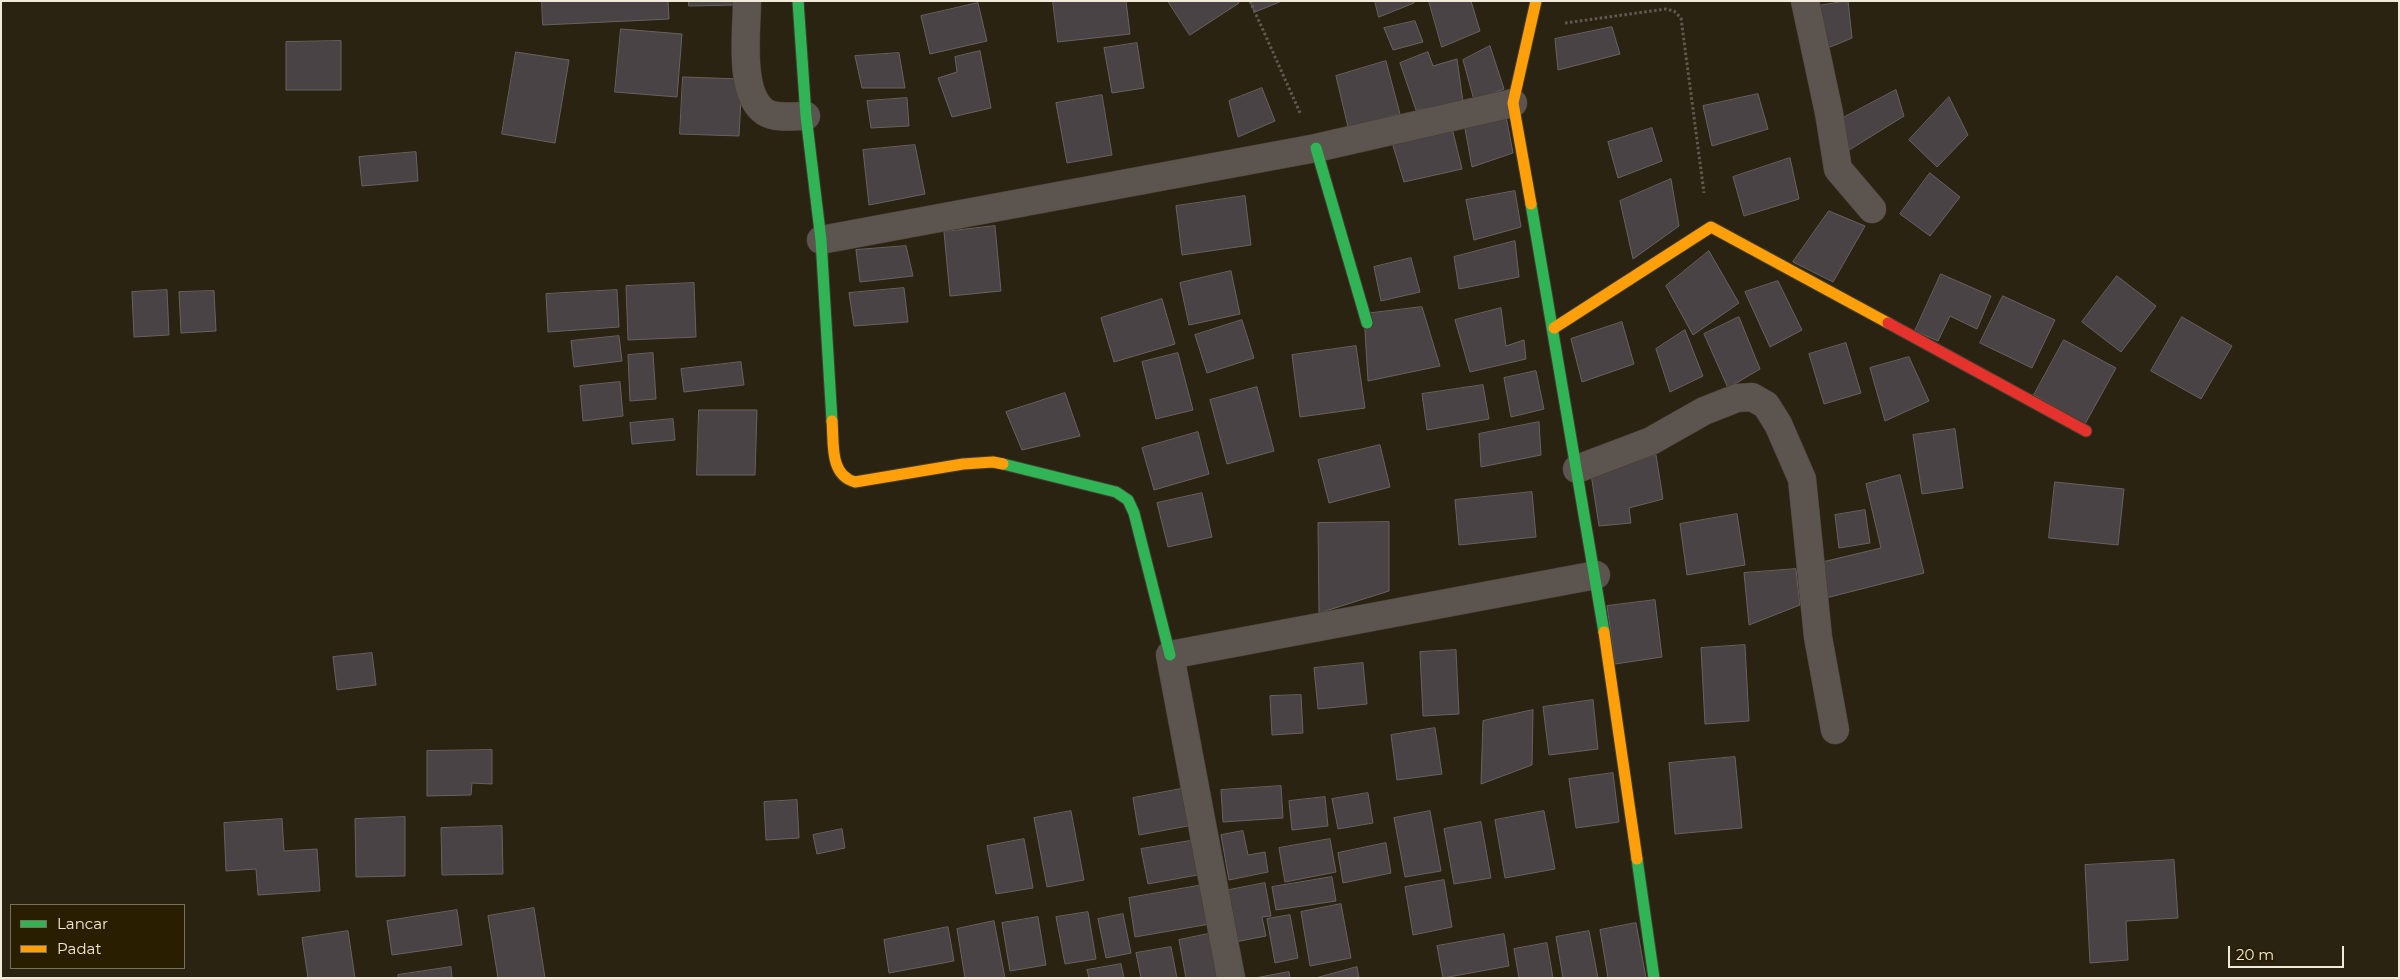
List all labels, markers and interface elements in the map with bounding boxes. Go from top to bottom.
legend [10,904,185,969]
text: Lancar [57,914,108,933]
scale bar [2230,936,2346,968]
text: Padat [57,939,102,958]
text: 20 m [2236,945,2274,964]

